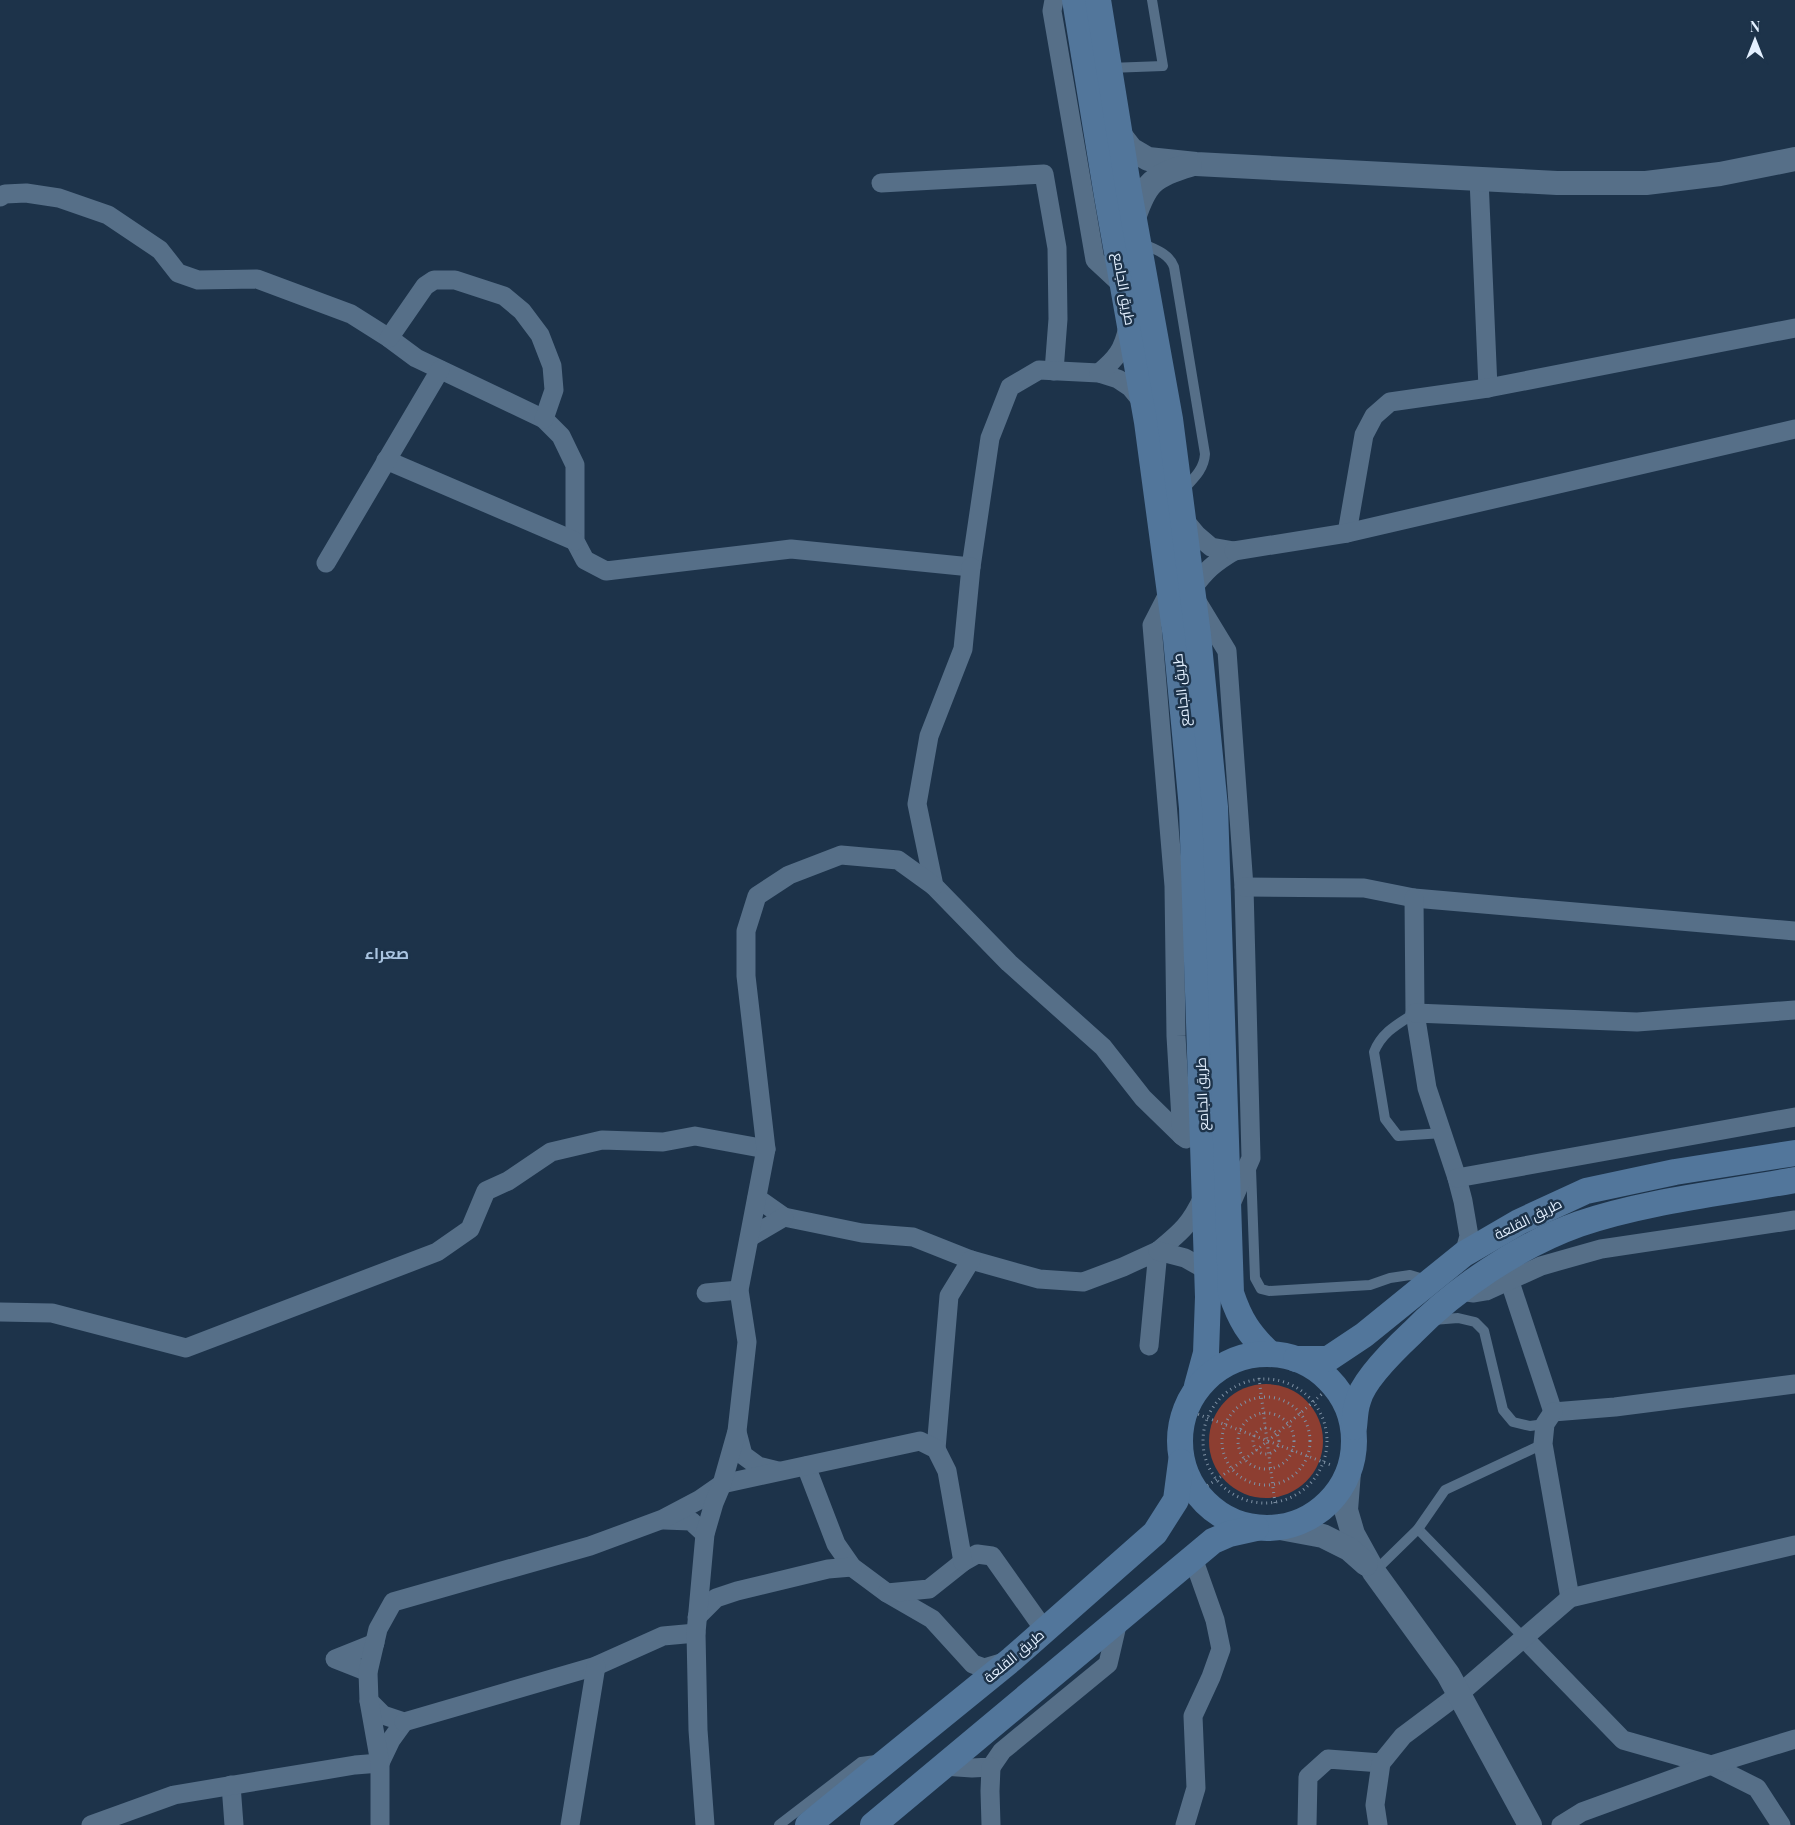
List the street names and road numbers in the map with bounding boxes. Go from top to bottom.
street label: طريق الجامع [1109,251,1140,327]
street label: طريق الجامع [1167,653,1194,728]
street label: طريق الجامع [1191,1057,1212,1131]
street label: طريق القلعة [1491,1193,1565,1244]
street label: طريق القلعة [979,1625,1048,1686]

